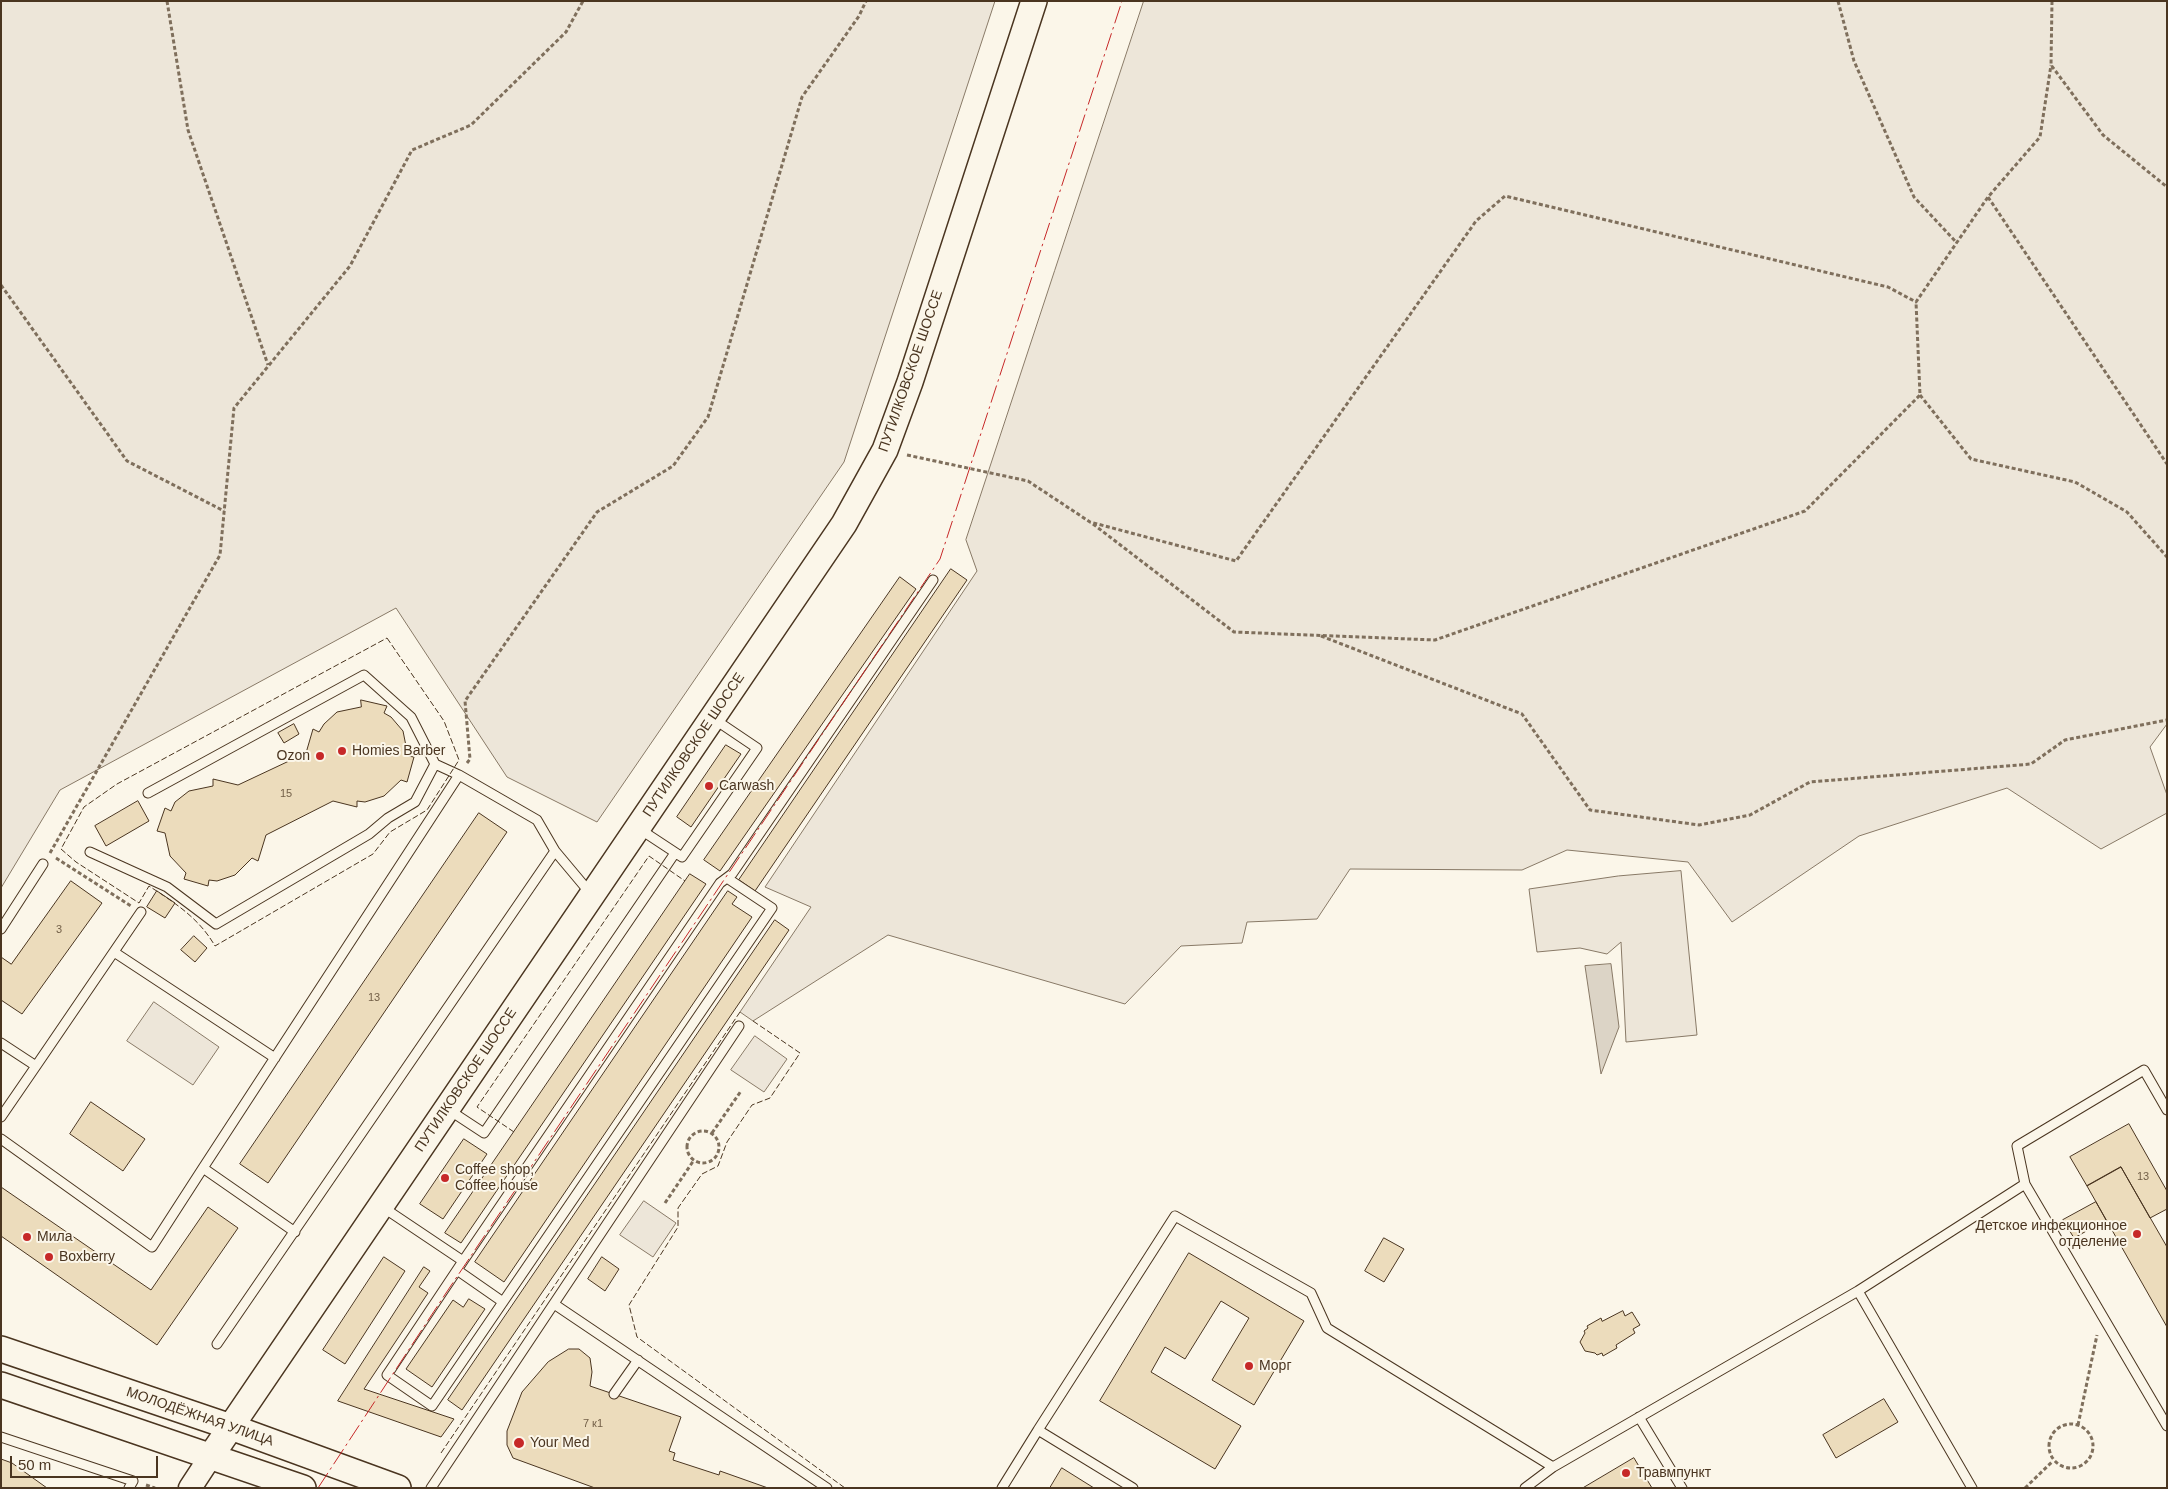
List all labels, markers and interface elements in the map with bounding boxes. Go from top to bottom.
street label: ПУТИЛКОВСКОЕ ШОССЕ [875,288,947,454]
street label: ПУТИЛКОВСКОЕ ШОССЕ [639,670,749,820]
place label: Homies Barber [352,743,445,759]
marker: Homies Barber [336,745,348,757]
place label: Ozon [277,748,310,764]
marker: Ozon [314,750,326,762]
place label: Carwash [719,778,774,794]
marker: Carwash [703,780,715,792]
house number: 15 [280,787,292,801]
house number: 3 [56,923,62,937]
house number: 13 [368,991,380,1005]
street label: ПУТИЛКОВСКОЕ ШОССЕ [411,1005,521,1155]
place label: Coffee shop, Coffee house [455,1162,538,1194]
house number: 13 [2137,1170,2149,1184]
marker: Coffee shop, Coffee house [439,1172,451,1184]
place label: Детское инфекционное отделение [1976,1218,2127,1250]
marker: Детское инфекционное отделение [2131,1228,2143,1240]
place label: Мила [37,1229,72,1245]
marker: Мила [21,1231,33,1243]
place label: Boxberry [59,1249,115,1265]
marker: Boxberry [43,1251,55,1263]
place label: Морг [1259,1358,1291,1374]
marker: Морг [1243,1360,1255,1372]
street label: МОЛОДЁЖНАЯ УЛИЦА [124,1384,276,1450]
house number: 7 к1 [583,1417,603,1431]
place label: Your Med [530,1435,589,1451]
marker: Your Med [512,1436,526,1450]
scale bar [12,1446,160,1478]
text: 50 m [18,1456,51,1473]
place label: Травмпункт [1636,1465,1711,1481]
marker: Травмпункт [1620,1467,1632,1479]

